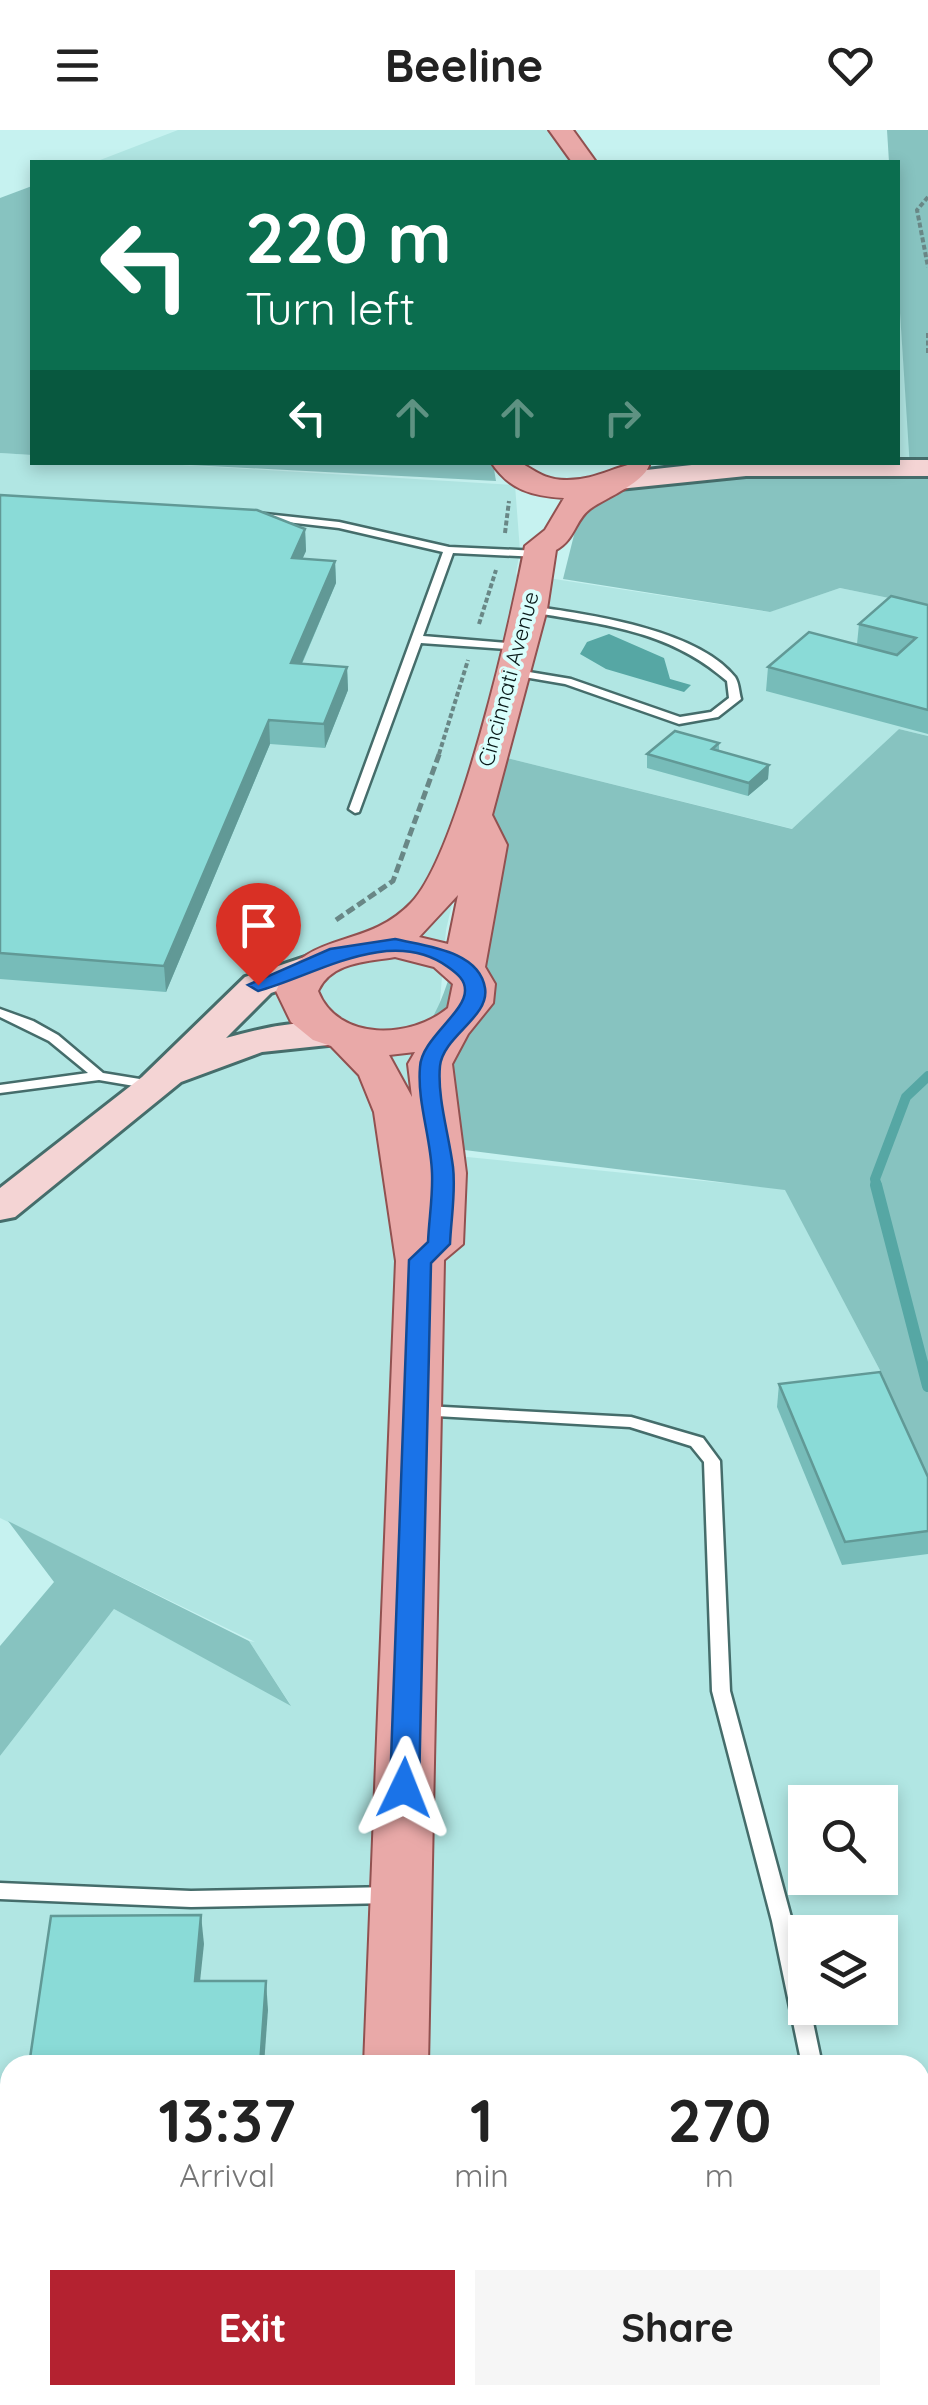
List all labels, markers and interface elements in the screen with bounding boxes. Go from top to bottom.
text: Beeline [385,37,543,93]
icon: menu [50,38,105,93]
icon: heart [823,38,878,93]
text: 220 m [245,193,452,281]
icon: left [80,200,210,330]
text: Turn left [245,280,415,336]
icon: left [280,390,335,445]
icon: ahead [385,390,440,445]
icon: ahead [490,390,545,445]
icon: right [595,390,650,445]
street label: Cincinnati Avenue [471,588,545,770]
pin [216,883,301,986]
icon: arrive [231,898,286,953]
position arrow [352,1736,456,1840]
map controls [788,1785,898,2025]
button: search [788,1785,898,1895]
button: layers [788,1915,898,2025]
text: 13:37 [159,2082,296,2157]
text: 1 [470,2082,493,2157]
text: 270 [667,2082,771,2157]
text: Arrival [179,2155,275,2195]
text: min [454,2155,509,2195]
text: m [705,2155,734,2195]
button: Exit [50,2270,455,2385]
button: Share [475,2270,880,2385]

